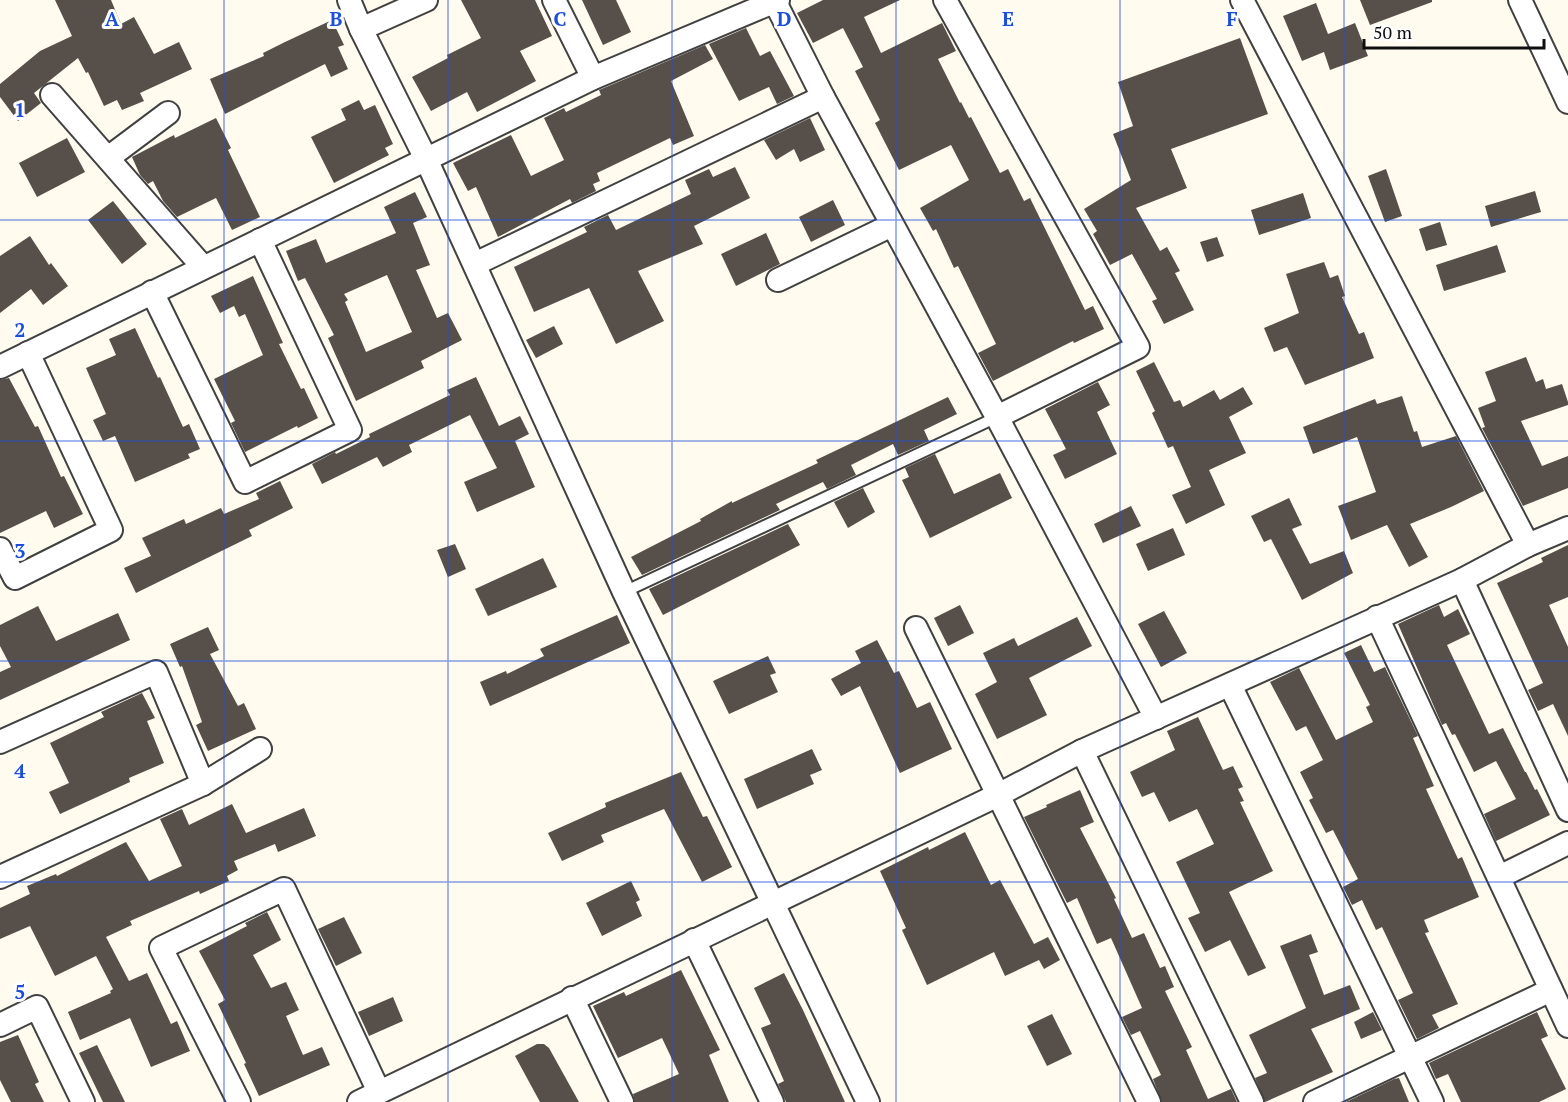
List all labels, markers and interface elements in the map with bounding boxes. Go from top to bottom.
text: A [105,5,120,32]
text: B [330,5,343,32]
text: C [553,5,567,32]
text: D [777,5,791,32]
text: E [1002,5,1014,32]
text: F [1226,5,1238,32]
scale bar [1364,12,1544,50]
text: 50 m [1373,20,1413,44]
text: 1 [14,96,26,123]
text: 2 [14,316,26,343]
text: 3 [14,537,26,564]
text: 4 [14,757,26,784]
text: 5 [14,978,26,1005]

